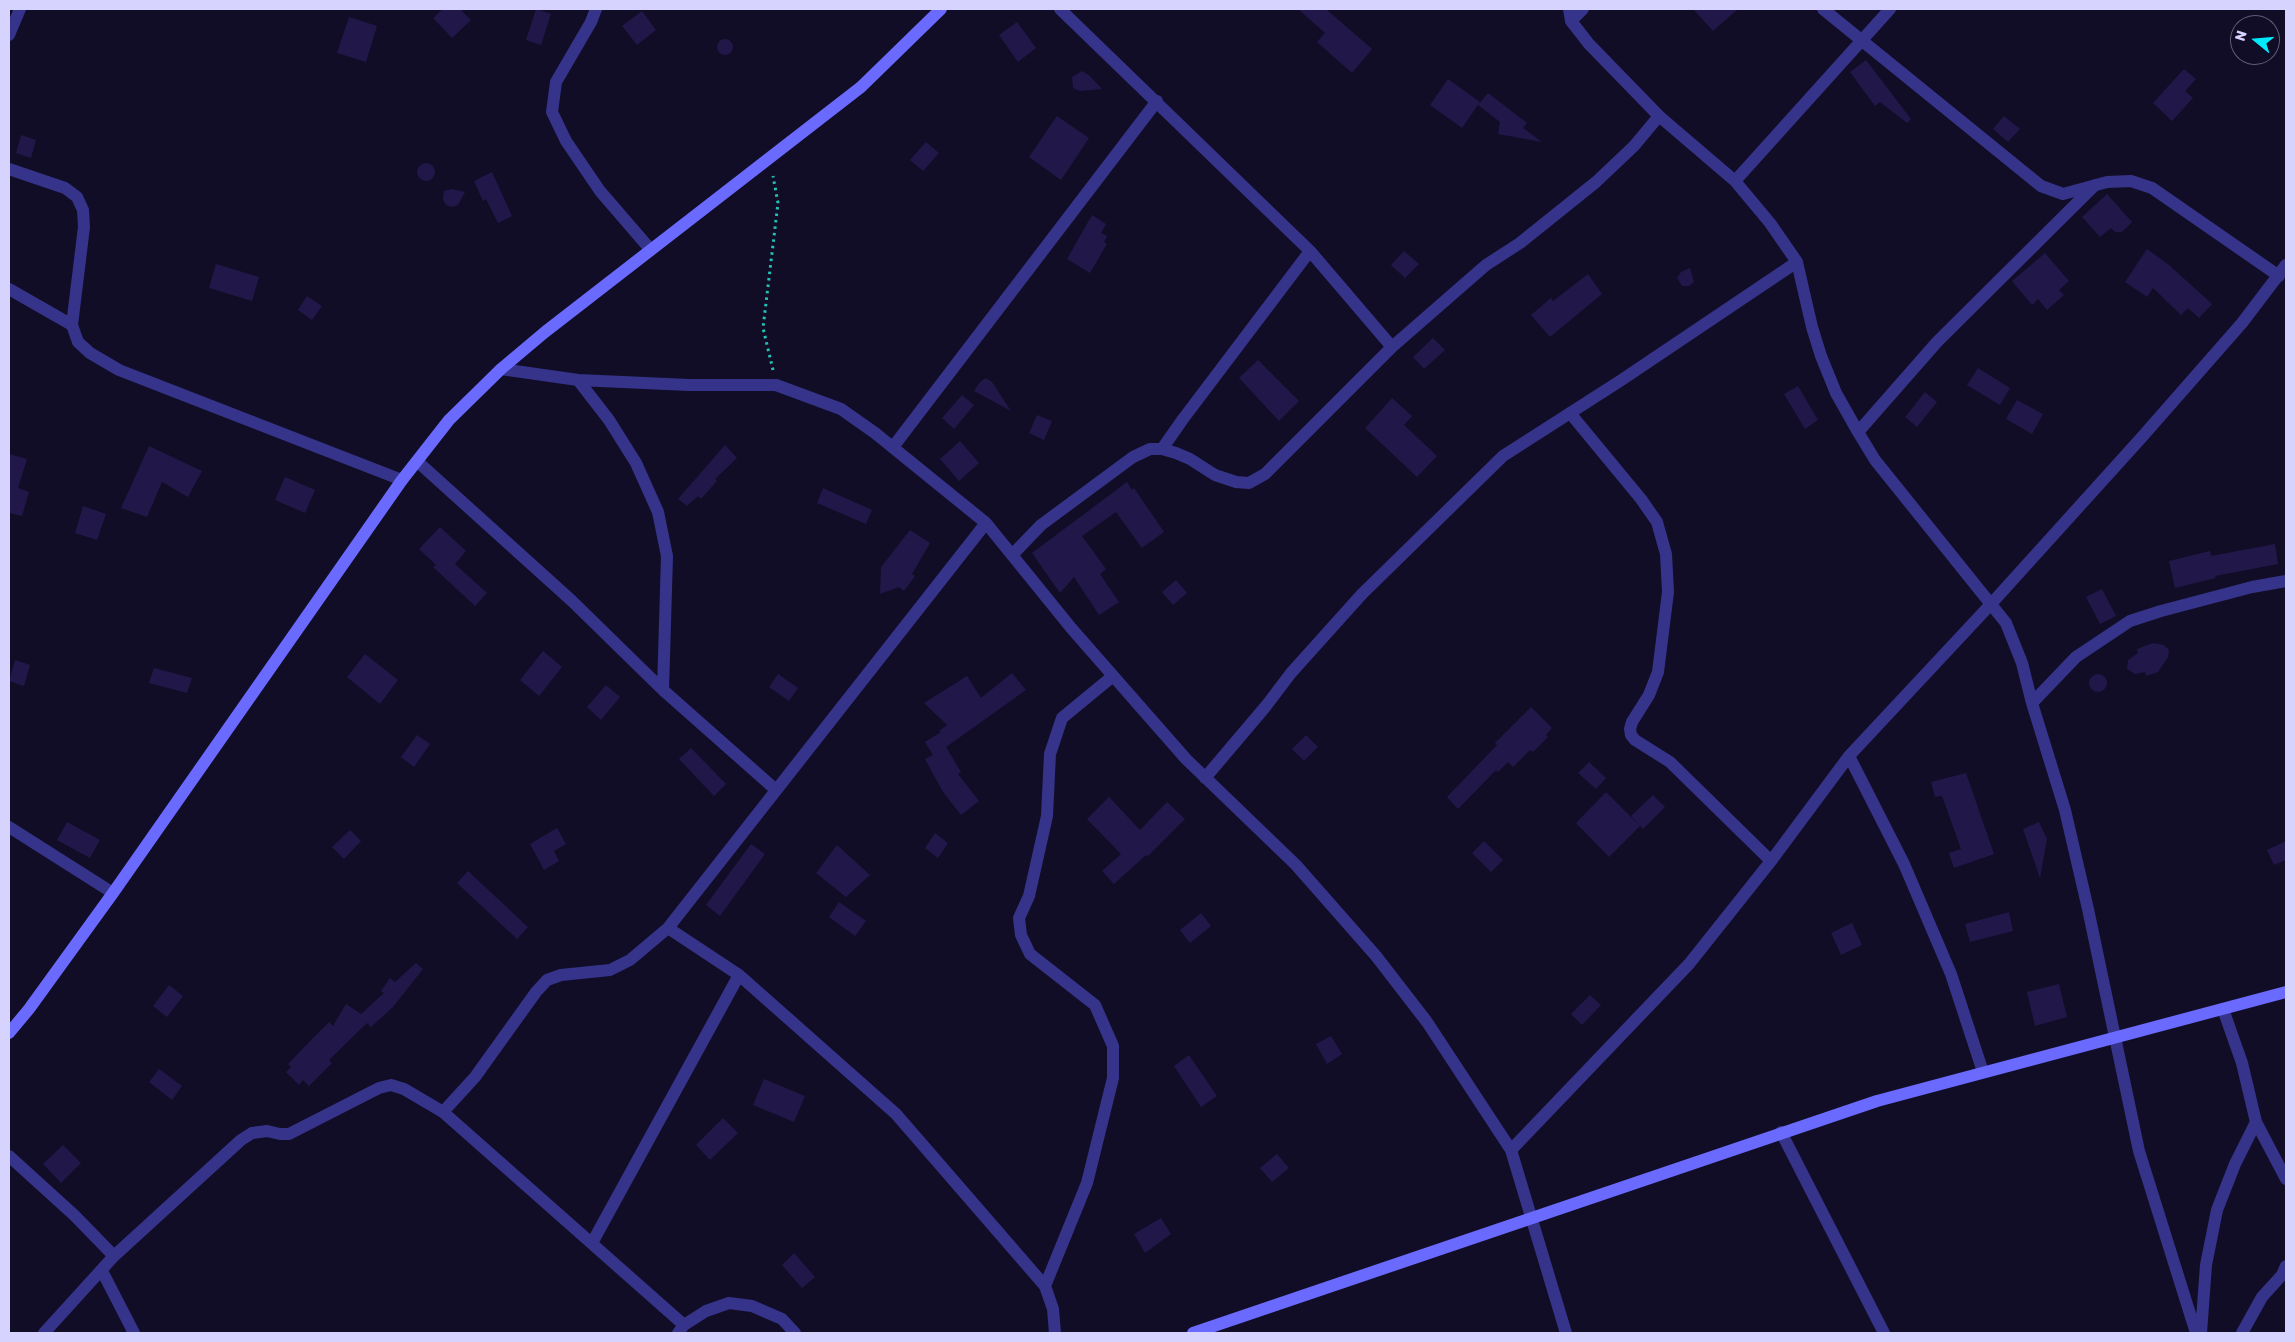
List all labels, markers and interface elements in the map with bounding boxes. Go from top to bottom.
north arrow [2230,15,2280,65]
text: N [2232,28,2251,43]

